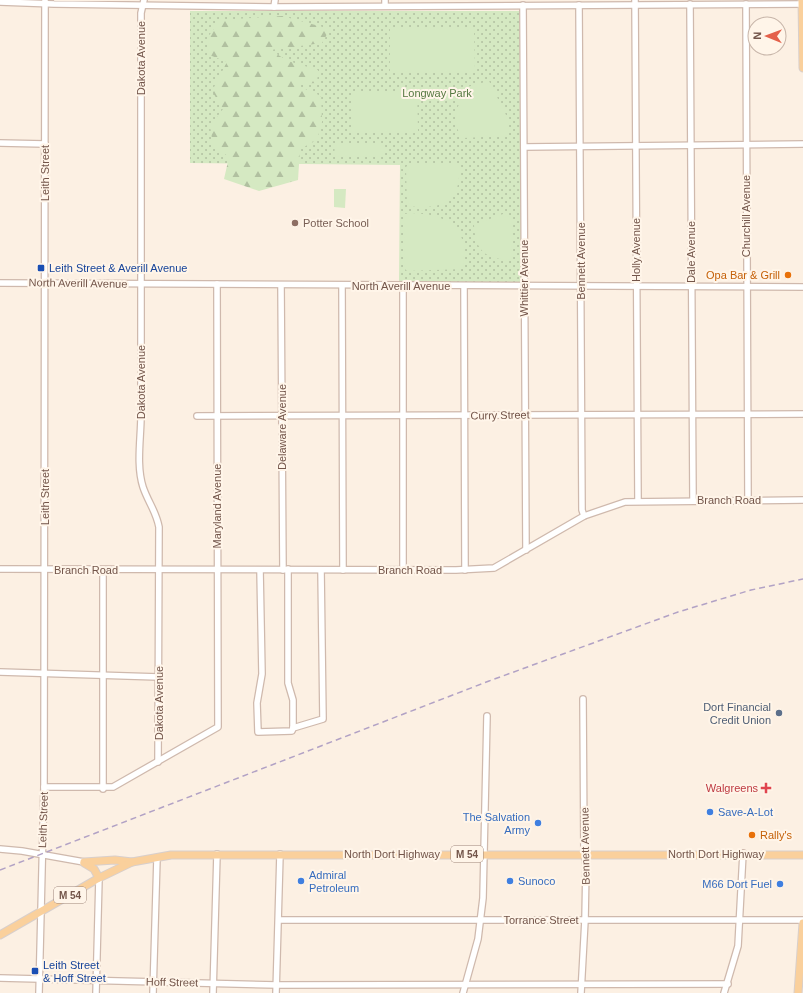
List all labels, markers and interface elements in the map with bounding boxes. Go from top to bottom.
north arrow [747,16,787,56]
street label: Dakota Avenue [135,21,147,95]
text: N [751,32,763,40]
park label: Longway Park [402,87,472,99]
street label: Leith Street [39,145,51,201]
street label: Churchill Avenue [740,175,752,257]
place label: Potter School [303,217,369,229]
marker: Potter School [290,218,300,228]
street label: Holly Avenue [630,218,642,282]
street label: Dale Avenue [685,221,697,283]
street label: Bennett Avenue [575,222,587,300]
street label: Whittier Avenue [518,240,530,316]
place label: Leith Street & Averill Avenue [49,262,187,274]
marker: Leith Street & Averill Avenue [36,263,46,273]
place label: Opa Bar & Grill [706,269,780,281]
marker: Opa Bar & Grill [783,270,793,280]
street label: North Averill Avenue [29,276,127,290]
street label: North Averill Avenue [352,280,450,292]
street label: Dakota Avenue [135,345,147,419]
street label: Delaware Avenue [276,384,288,470]
street label: Curry Street [470,408,530,422]
street label: Maryland Avenue [211,464,223,548]
street label: Leith Street [39,469,51,525]
street label: Branch Road [697,494,761,506]
street label: Branch Road [54,564,118,576]
street label: Branch Road [378,564,442,576]
street label: Dakota Avenue [153,666,165,740]
place label: Dort Financial Credit Union [703,701,771,726]
marker: Dort Financial Credit Union [774,708,784,718]
place label: Walgreens [706,782,758,794]
marker: Walgreens [761,783,771,793]
street label: Leith Street [36,792,50,848]
place label: Save-A-Lot [718,806,773,818]
street label: Bennett Avenue [578,807,592,885]
marker: Save-A-Lot [705,807,715,817]
place label: The Salvation Army [463,811,530,836]
marker: The Salvation Army [533,818,543,828]
place label: Rally's [760,829,793,841]
marker: Rally's [747,830,757,840]
road number: M 54 [451,846,483,862]
street label: North Dort Highway [344,848,440,860]
street label: North Dort Highway [668,848,764,860]
place label: Admiral Petroleum [309,869,359,894]
place label: Sunoco [518,875,555,887]
marker: Admiral Petroleum [296,876,306,886]
marker: Sunoco [505,876,515,886]
place label: M66 Dort Fuel [702,878,772,890]
marker: M66 Dort Fuel [775,879,785,889]
road number: M 54 [54,887,86,903]
street label: Torrance Street [503,914,579,926]
place label: Leith Street & Hoff Street [43,959,106,984]
marker: Leith Street & Hoff Street [30,966,40,976]
street label: Hoff Street [146,976,198,988]

